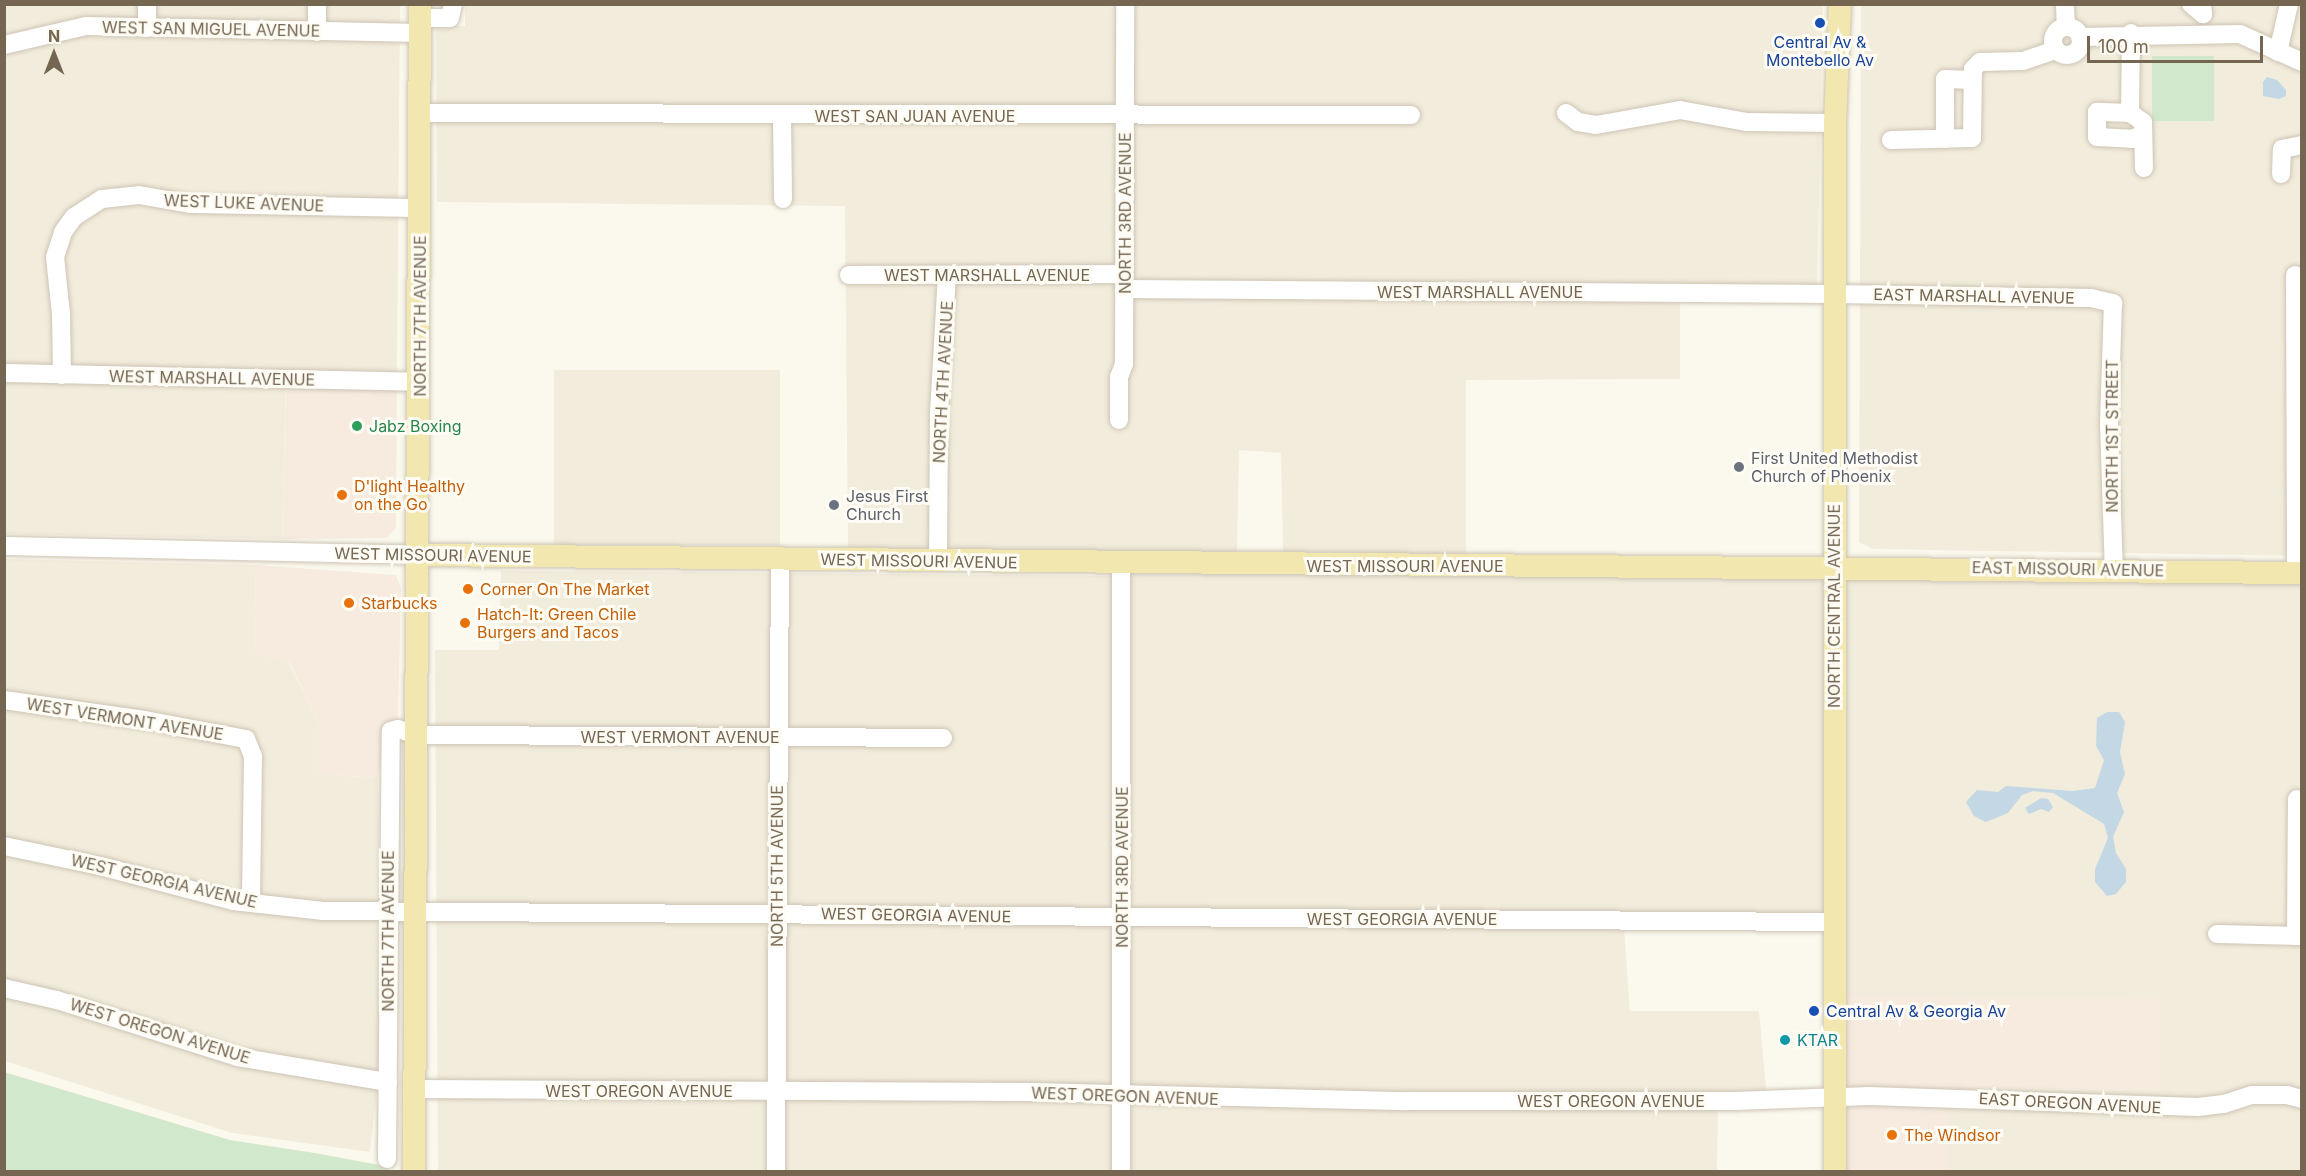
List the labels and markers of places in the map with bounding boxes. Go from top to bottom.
marker: Central Av & Montebello Av [1813,16,1827,30]
place label: Central Av & Montebello Av [1766,32,1874,70]
place label: Jabz Boxing [369,416,462,436]
marker: Jabz Boxing [350,419,364,433]
place label: First United Methodist Church of Phoenix [1751,448,1918,486]
marker: First United Methodist Church of Phoenix [1732,460,1746,474]
place label: D'light Healthy on the Go [354,476,465,514]
place label: Jesus First Church [846,486,928,524]
marker: D'light Healthy on the Go [335,488,349,502]
marker: Jesus First Church [827,498,841,512]
place label: Corner On The Market [480,579,649,599]
marker: Corner On The Market [461,582,475,596]
place label: Starbucks [361,593,437,613]
marker: Starbucks [342,596,356,610]
place label: Hatch-It: Green Chile Burgers and Tacos [477,604,636,642]
marker: Hatch-It: Green Chile Burgers and Tacos [458,616,472,630]
place label: Central Av & Georgia Av [1826,1001,2006,1021]
marker: Central Av & Georgia Av [1807,1004,1821,1018]
place label: KTAR [1797,1030,1838,1050]
marker: KTAR [1778,1033,1792,1047]
place label: The Windsor [1904,1125,2001,1145]
marker: The Windsor [1885,1128,1899,1142]

